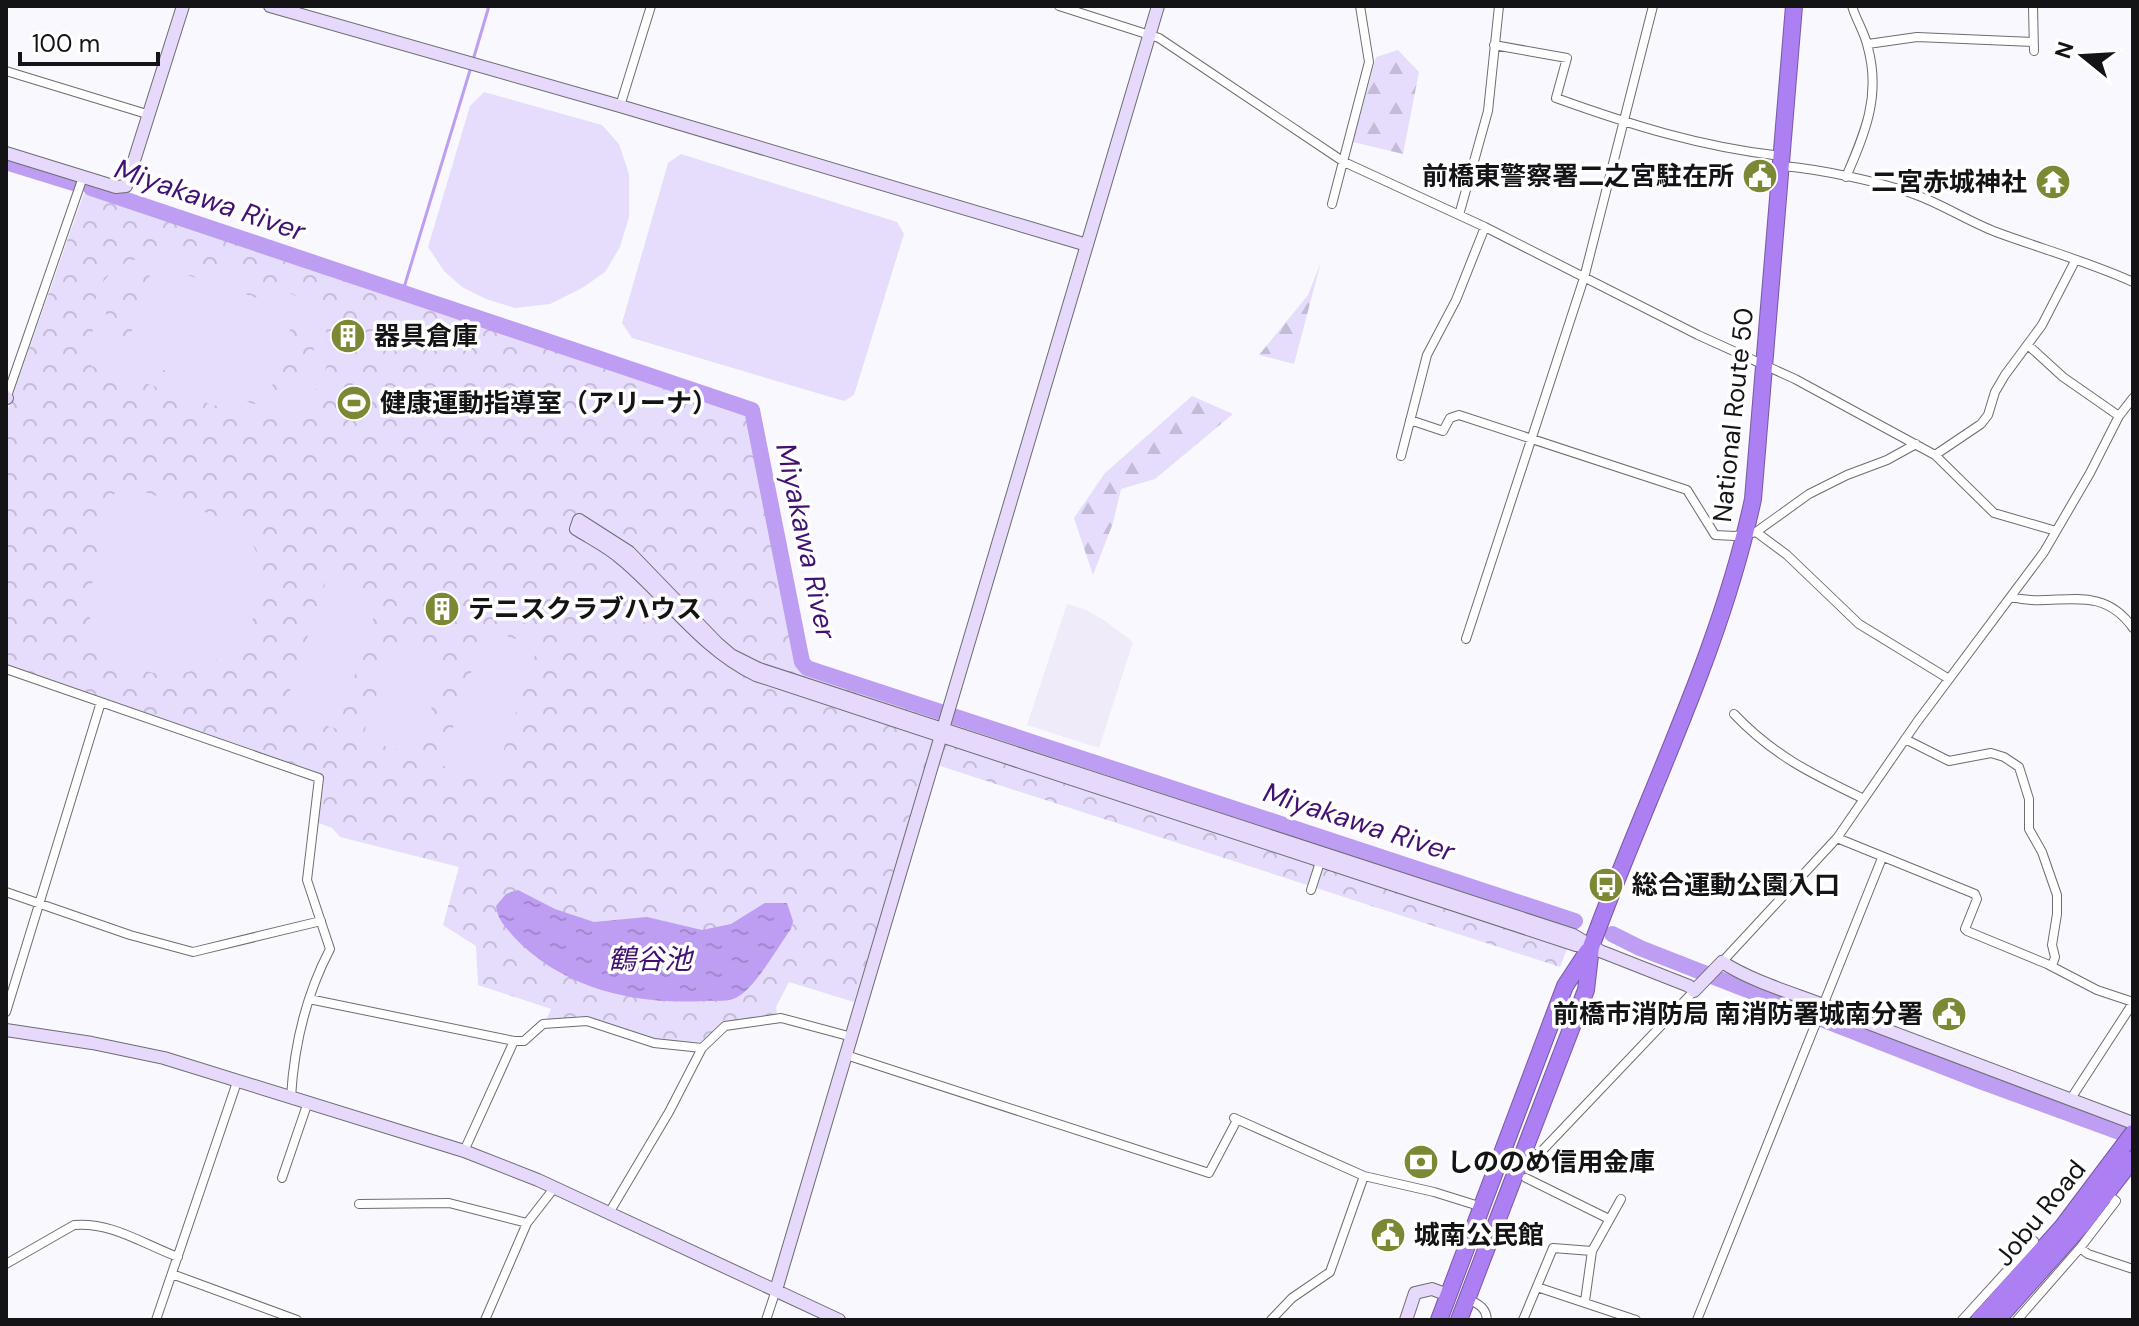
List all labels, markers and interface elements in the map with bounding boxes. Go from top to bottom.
scale bar [20,16,158,66]
north arrow [2043,16,2123,96]
text: 100 m [32,28,100,59]
text: N [2048,38,2081,62]
water label: Miyakawa River [110,150,311,250]
public building icon: 前橋東警察署二之宮駐在所 [1741,157,1779,195]
place label: 前橋東警察署二之宮駐在所 [1422,159,1734,193]
temple icon: 二宮赤城神社 [2034,163,2072,201]
place label: 二宮赤城神社 [1871,165,2027,199]
street label: National Route 50 [1705,306,1761,524]
building icon: 器具倉庫 [329,317,367,355]
place label: 器具倉庫 [374,319,478,353]
sports icon: 健康運動指導室（アリーナ） [335,384,373,422]
place label: 健康運動指導室（アリーナ） [380,386,718,420]
water label: Miyakawa River [767,440,845,643]
building icon: テニスクラブハウス [423,590,461,628]
place label: テニスクラブハウス [468,592,702,626]
water label: Miyakawa River [1259,774,1460,871]
bus stop icon: 総合運動公園入口 [1587,866,1625,904]
place label: 総合運動公園入口 [1632,868,1840,902]
water label: 鶴谷池 [608,941,695,978]
public building icon: 前橋市消防局 南消防署城南分署 [1930,995,1968,1033]
place label: 前橋市消防局 南消防署城南分署 [1553,997,1923,1031]
bank icon: しののめ信用金庫 [1402,1143,1440,1181]
place label: しののめ信用金庫 [1447,1145,1655,1179]
street label: Jobu Road [1987,1153,2093,1273]
public building icon: 城南公民館 [1369,1216,1407,1254]
place label: 城南公民館 [1414,1218,1544,1252]

